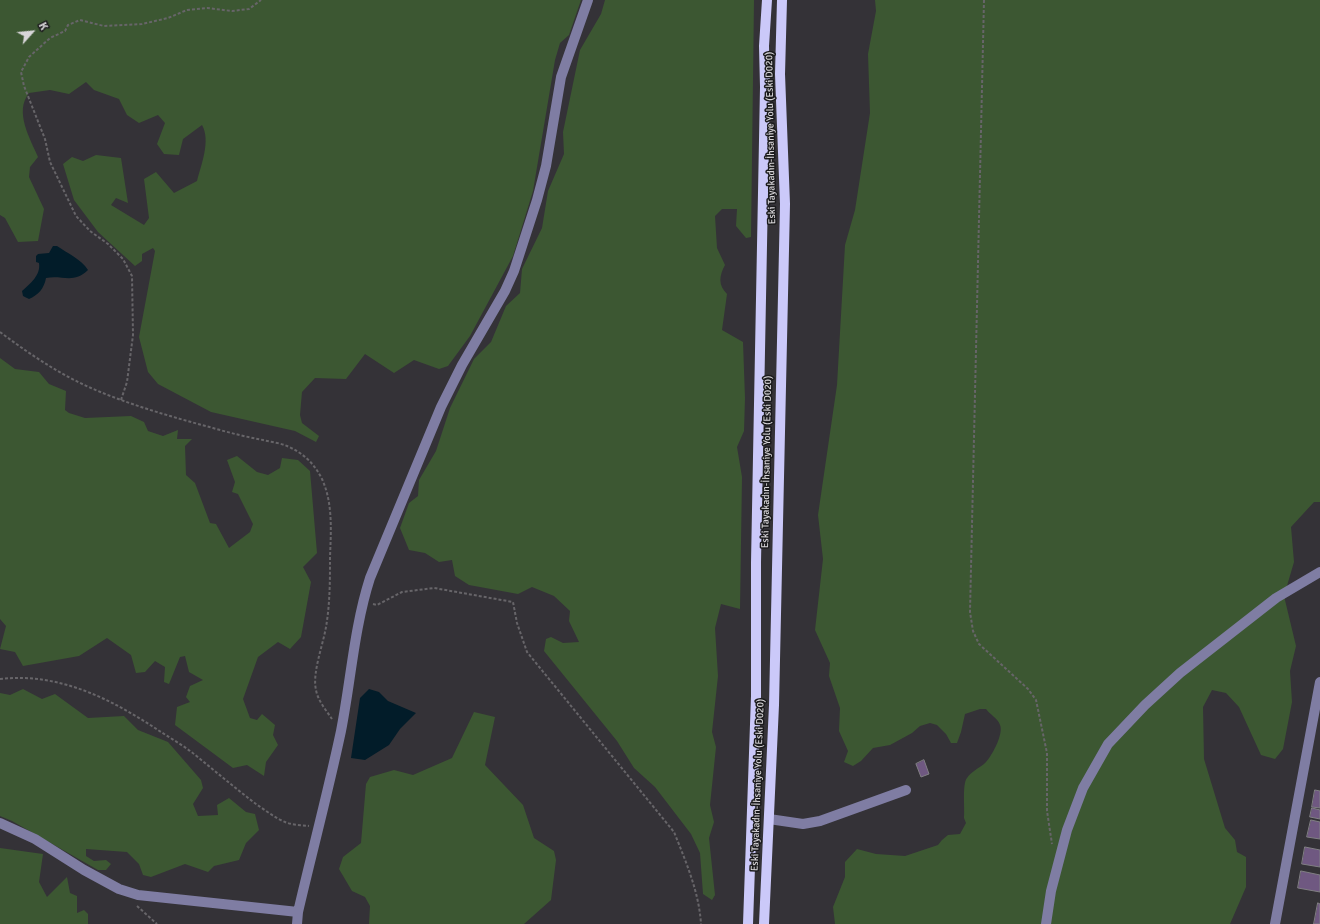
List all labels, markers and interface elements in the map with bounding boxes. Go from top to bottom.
north arrow [12,12,52,52]
text: K [36,20,50,32]
street label: Eski Tayakadın-İhsaniye Yolu (Eski D020) [763,52,779,224]
street label: Eski Tayakadın-İhsaniye Yolu (Eski D020) [759,376,775,548]
street label: Eski Tayakadın-İhsaniye Yolu (Eski D020) [749,699,767,871]

